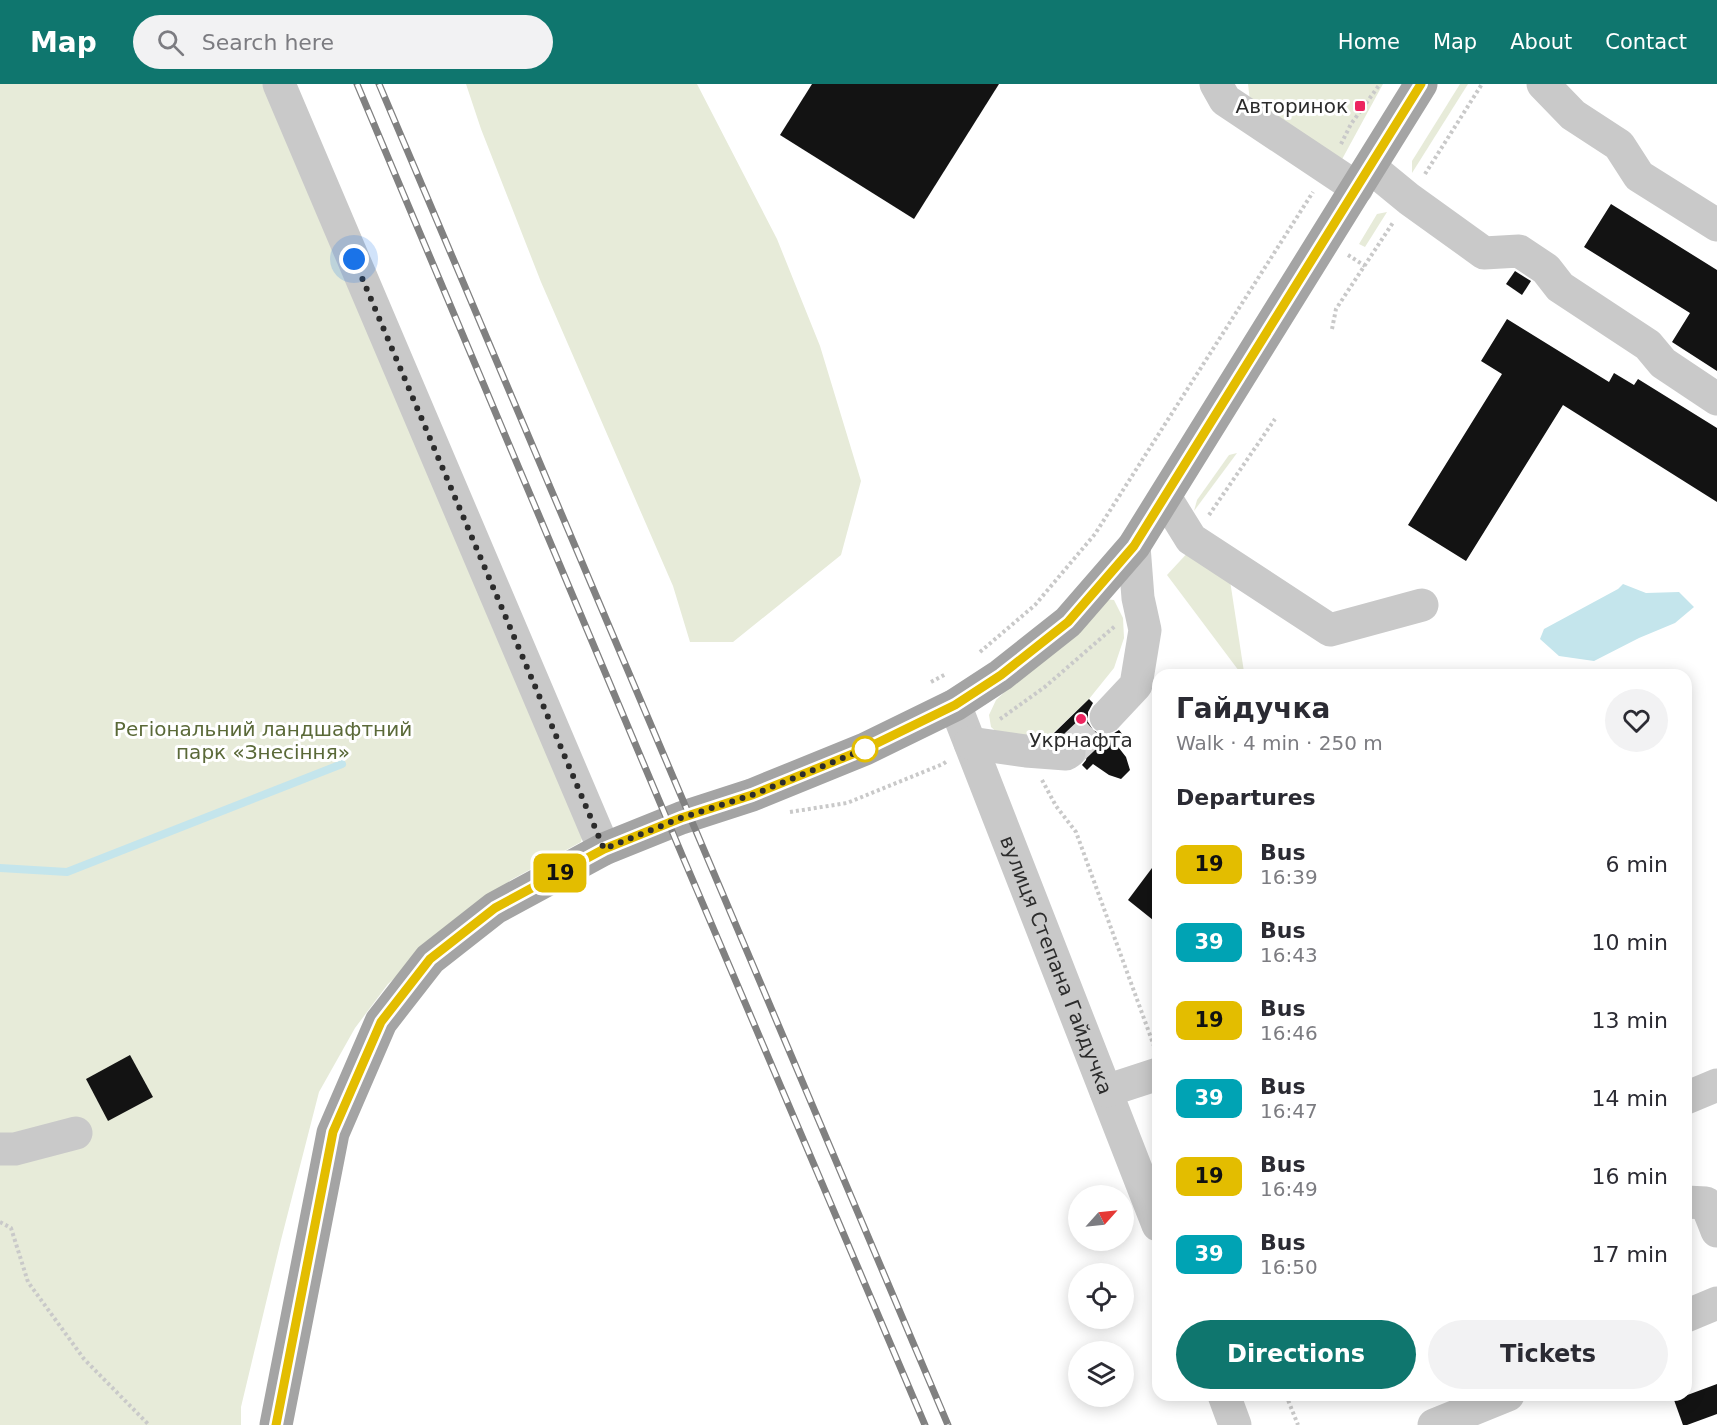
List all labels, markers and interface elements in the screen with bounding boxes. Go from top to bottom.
search box [133,15,553,69]
text: Map [30,26,97,59]
icon: search [154,26,187,59]
text: Search here [202,30,334,55]
text: Home [1338,30,1400,54]
text: Map [1433,30,1477,54]
text: About [1510,30,1572,54]
text: Contact [1605,30,1687,54]
place label: Авторинок [1236,94,1348,118]
marker: Авторинок [1353,99,1367,113]
your location [339,244,369,274]
button: heart [1605,689,1668,752]
text: Гайдучка [1176,692,1330,725]
marker: Укрнафта [1074,712,1088,726]
park label: Регіональний ландшафтний парк «Знесіння» [114,717,412,764]
place label: Укрнафта [1029,728,1133,752]
text: Walk · 4 min · 250 m [1176,731,1383,755]
unlabelled marker [852,736,878,762]
text: Departures [1176,785,1316,810]
street label: вулиця Степана Гайдучка [995,832,1118,1098]
text: Bus [1260,840,1306,865]
text: 19 [1194,852,1224,876]
text: 6 min [1606,852,1668,877]
line badge: 19 [533,854,587,892]
text: 19 [545,861,575,885]
text: 16:39 [1260,865,1318,889]
text: Bus [1260,918,1306,943]
text: 39 [1194,930,1224,954]
text: 10 min [1592,930,1668,955]
text: 16:43 [1260,943,1318,967]
text: Bus [1260,996,1306,1021]
text: 19 [1194,1008,1224,1032]
text: 13 min [1592,1008,1668,1033]
text: 16:46 [1260,1021,1318,1045]
text: Bus [1260,1074,1306,1099]
text: 39 [1194,1086,1224,1110]
text: 14 min [1592,1086,1668,1111]
text: 16:47 [1260,1099,1318,1123]
text: Bus [1260,1152,1306,1177]
text: 19 [1194,1164,1224,1188]
text: 16 min [1592,1164,1668,1189]
text: 16:49 [1260,1177,1318,1201]
north arrow [1068,1185,1134,1251]
map controls [1068,1185,1134,1407]
text: Bus [1260,1230,1306,1255]
text: 39 [1194,1242,1224,1266]
text: 17 min [1592,1242,1668,1267]
text: 16:50 [1260,1255,1318,1279]
button: locate [1068,1263,1134,1329]
button: Directions [1176,1320,1416,1389]
button: Tickets [1428,1320,1668,1389]
button: layers [1068,1341,1134,1407]

